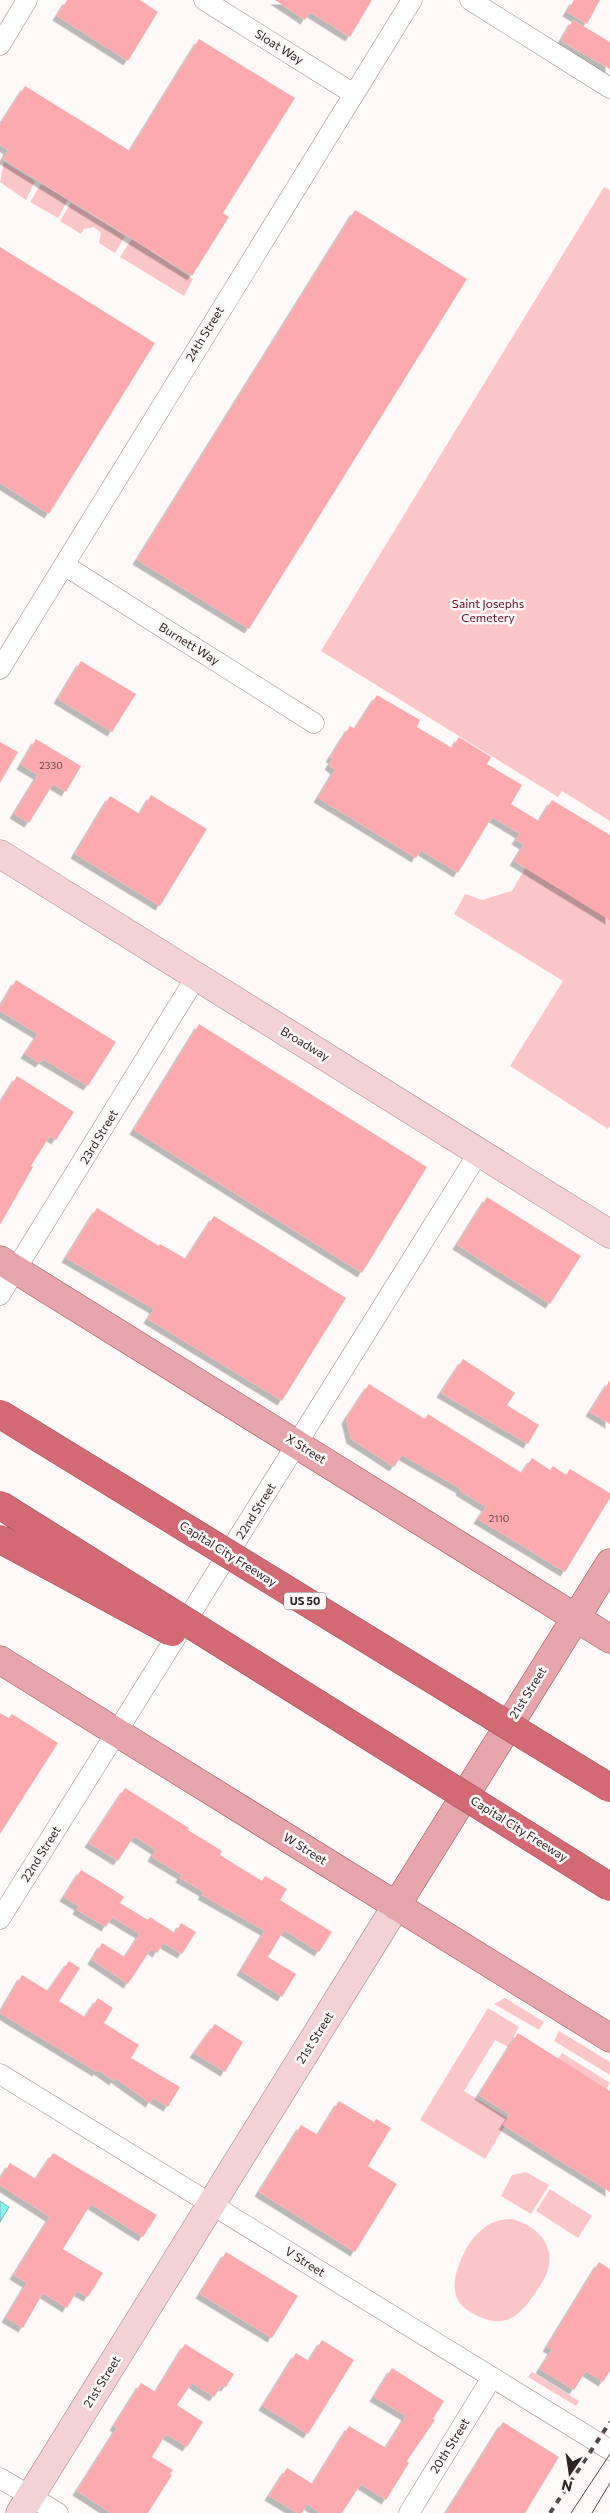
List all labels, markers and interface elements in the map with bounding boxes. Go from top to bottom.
street label: Sloat Way [253,26,306,67]
street label: 24th Street [182,303,226,364]
park label: Saint Josephs Cemetery [452,596,524,624]
street label: Burnett Way [157,619,222,667]
house number: 2330 [39,759,63,771]
street label: Broadway [279,1023,332,1063]
street label: 23rd Street [76,1107,120,1166]
street label: X Street [284,1430,329,1466]
street label: 22nd Street [232,1480,278,1541]
house number: 2110 [489,1512,509,1524]
street label: Capital City Freeway [178,1518,280,1589]
road number: US 50 [284,1592,326,1610]
street label: 21st Street [506,1664,549,1721]
street label: Capital City Freeway [469,1793,571,1864]
street label: 22nd Street [17,1823,63,1884]
street label: W Street [281,1829,330,1867]
street label: 21st Street [293,2009,336,2066]
street label: V Street [283,2243,328,2279]
street label: 21st Street [80,2353,123,2410]
street label: 20th Street [427,2415,472,2476]
north arrow [545,2448,595,2498]
text: N [560,2477,574,2496]

